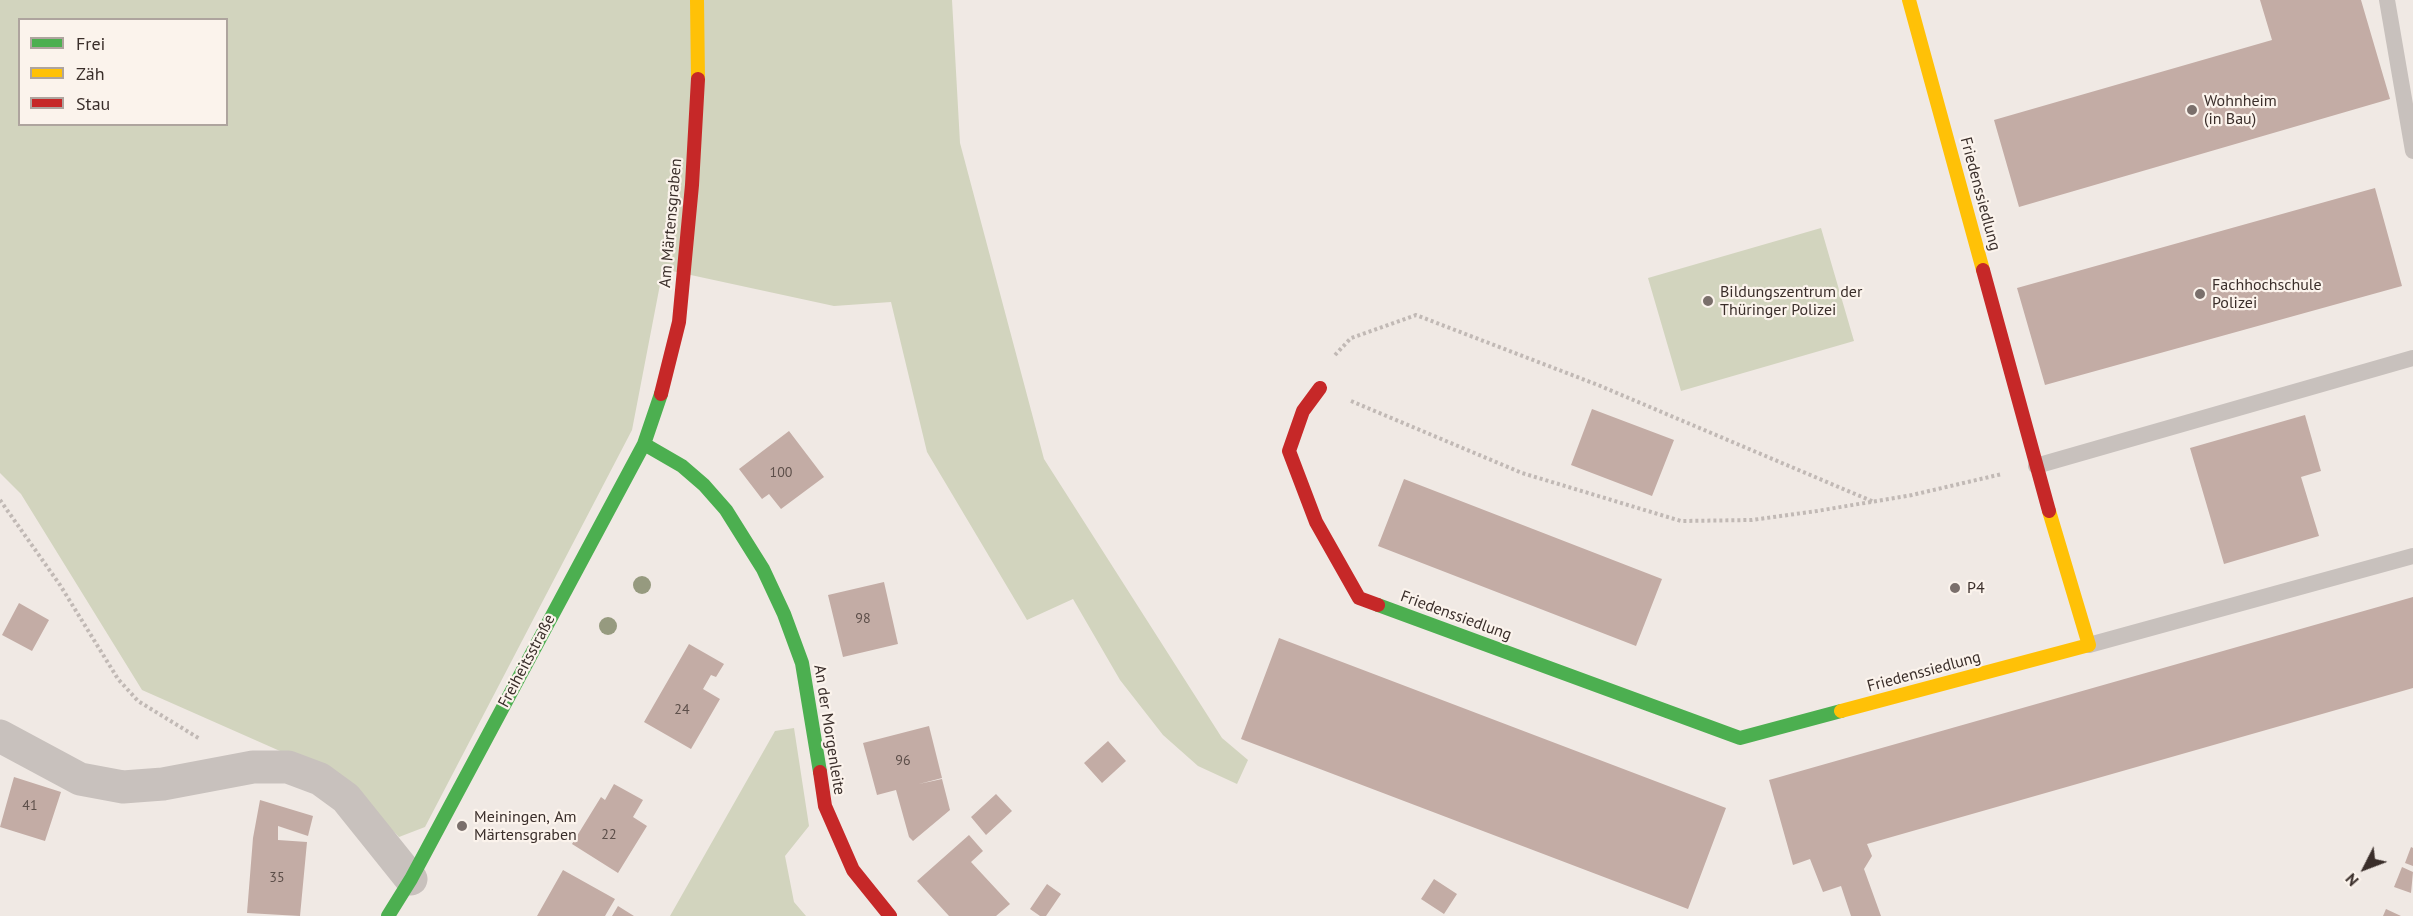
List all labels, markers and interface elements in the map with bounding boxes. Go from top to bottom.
legend [18,18,228,126]
text: Frei [76,32,105,55]
text: Zäh [76,62,105,85]
place label: Wohnheim (in Bau) [2204,91,2277,129]
text: Stau [76,92,110,115]
marker: Wohnheim (in Bau) [2185,103,2199,117]
street label: Friedenssiedlung [1956,135,2004,253]
street label: Am Märtensgraben [656,158,686,288]
place label: Fachhochschule Polizei [2212,275,2322,313]
place label: Bildungszentrum der Thüringer Polizei [1720,282,1862,320]
marker: Fachhochschule Polizei [2193,287,2207,301]
marker: Bildungszentrum der Thüringer Polizei [1701,294,1715,308]
house number: 100 [770,465,792,481]
place label: P4 [1967,578,1985,598]
marker: P4 [1948,581,1962,595]
street label: Friedenssiedlung [1398,587,1514,645]
street label: Freiheitsstraße [494,611,560,711]
house number: 98 [855,611,871,627]
street label: Friedenssiedlung [1865,648,1983,696]
street label: An der Morgenleite [809,664,849,796]
house number: 24 [674,702,690,718]
house number: 96 [895,753,911,769]
house number: 41 [22,798,38,814]
place label: Meiningen, Am Märtensgraben [474,807,577,845]
marker: Meiningen, Am Märtensgraben [455,819,469,833]
house number: 22 [601,827,617,843]
north arrow [2335,838,2395,898]
text: N [2341,869,2363,891]
house number: 35 [269,870,285,886]

